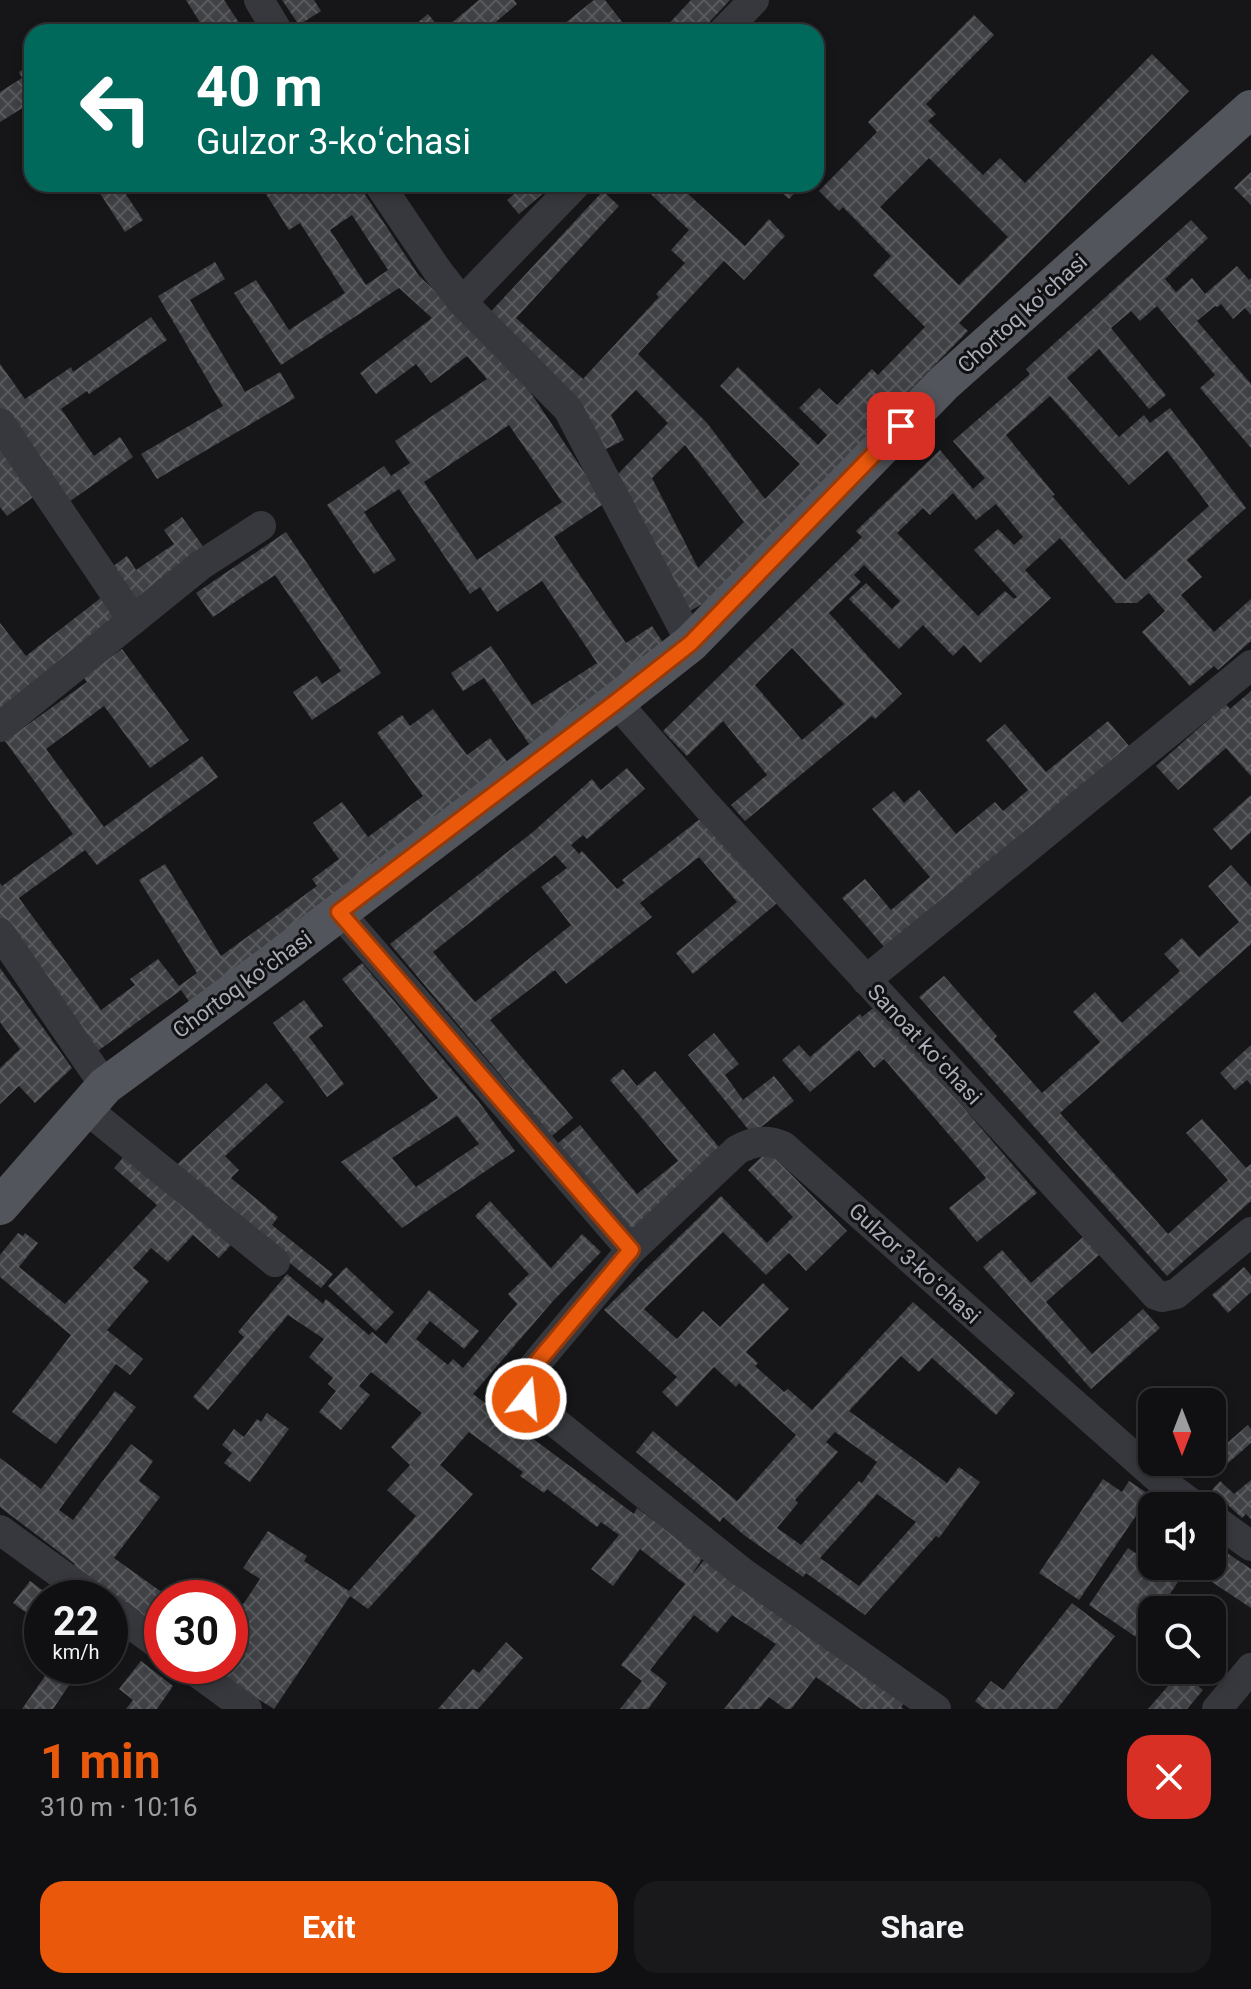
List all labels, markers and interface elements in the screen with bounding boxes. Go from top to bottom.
text: 40 m [196,54,323,120]
icon: left [64,56,168,160]
text: Gulzor 3-koʻchasi [196,121,471,163]
street label: Chortoq koʻchasi [953,249,1092,378]
pin [867,392,935,460]
icon: arrive [879,404,923,448]
street label: Chortoq koʻchasi [168,926,317,1043]
street label: Sanoat koʻchasi [863,979,987,1110]
street label: Gulzor 3-koʻchasi [844,1198,985,1329]
position arrow [484,1357,568,1441]
north arrow [1138,1388,1226,1476]
map controls [1138,1388,1226,1684]
button: sound [1138,1492,1226,1580]
speed limit sign: 30 [144,1580,248,1684]
button: search [1138,1596,1226,1684]
text: 22 [53,1598,99,1645]
text: km/h [53,1640,99,1664]
text: 1 min [40,1733,161,1790]
button: close [1127,1735,1211,1819]
text: 310 m · 10:16 [40,1792,198,1822]
button: Exit [40,1881,618,1973]
button: Share [634,1881,1211,1973]

